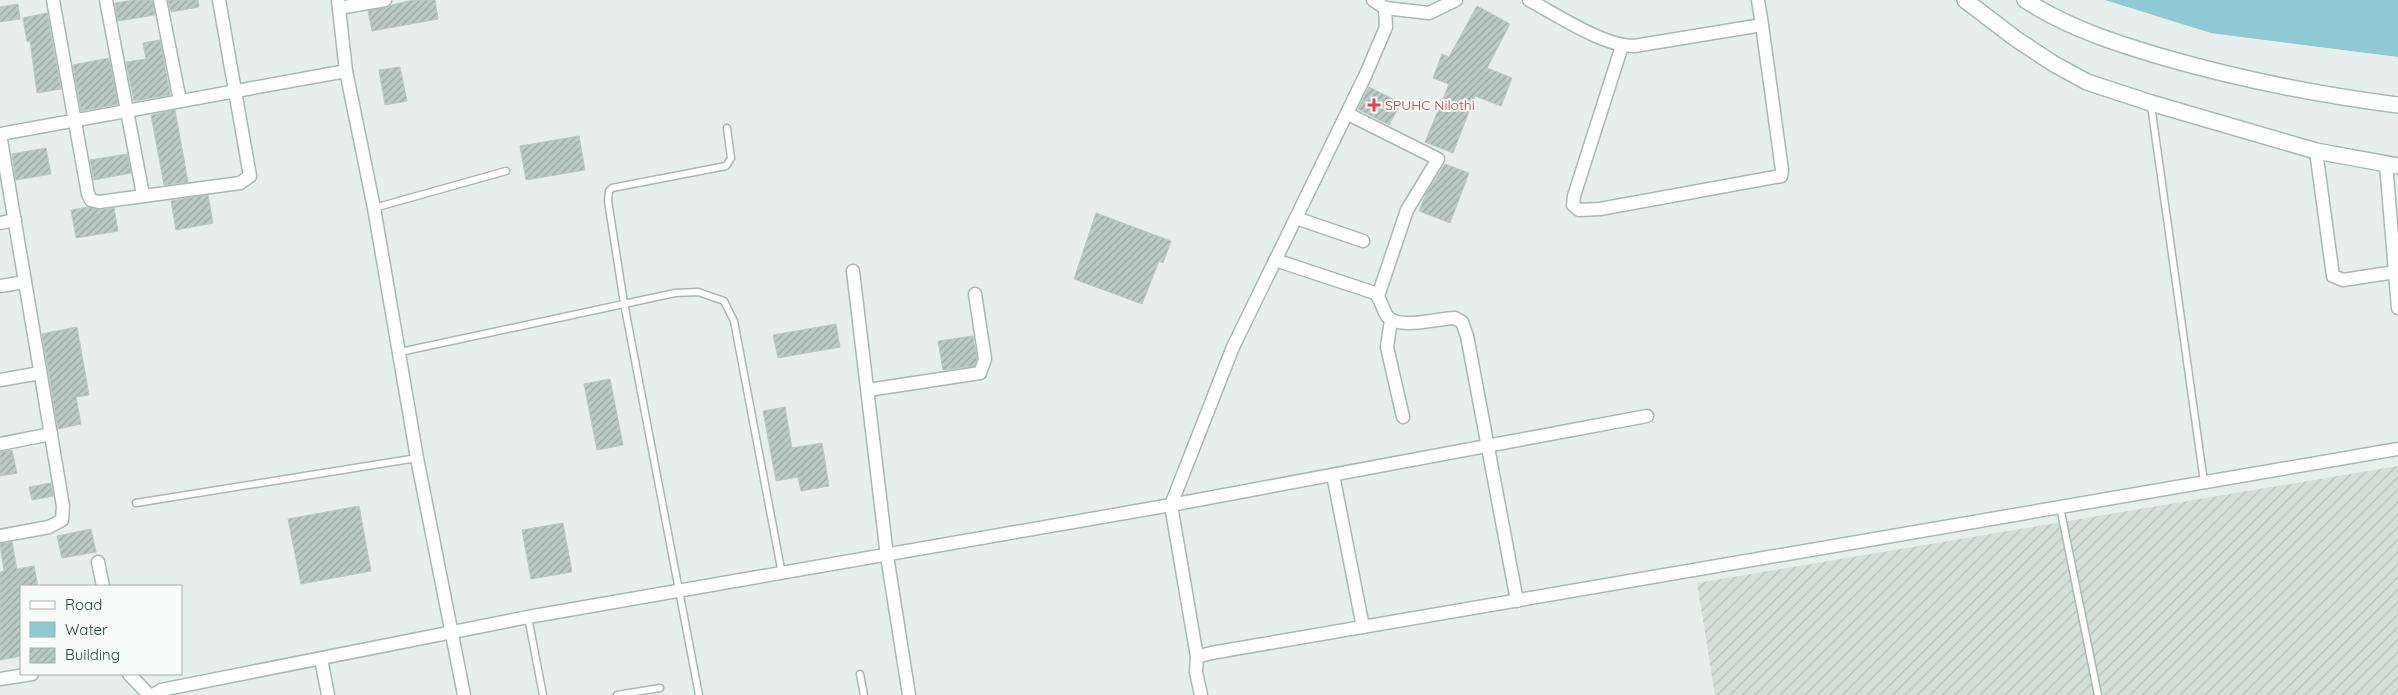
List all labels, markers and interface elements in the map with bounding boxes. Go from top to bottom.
place label: SPUHC Nilothi [1385,96,1475,114]
marker: SPUHC Nilothi [1367,98,1381,112]
legend [20,585,182,675]
text: Road [65,595,102,614]
text: Water [65,620,108,639]
text: Building [65,645,120,664]

